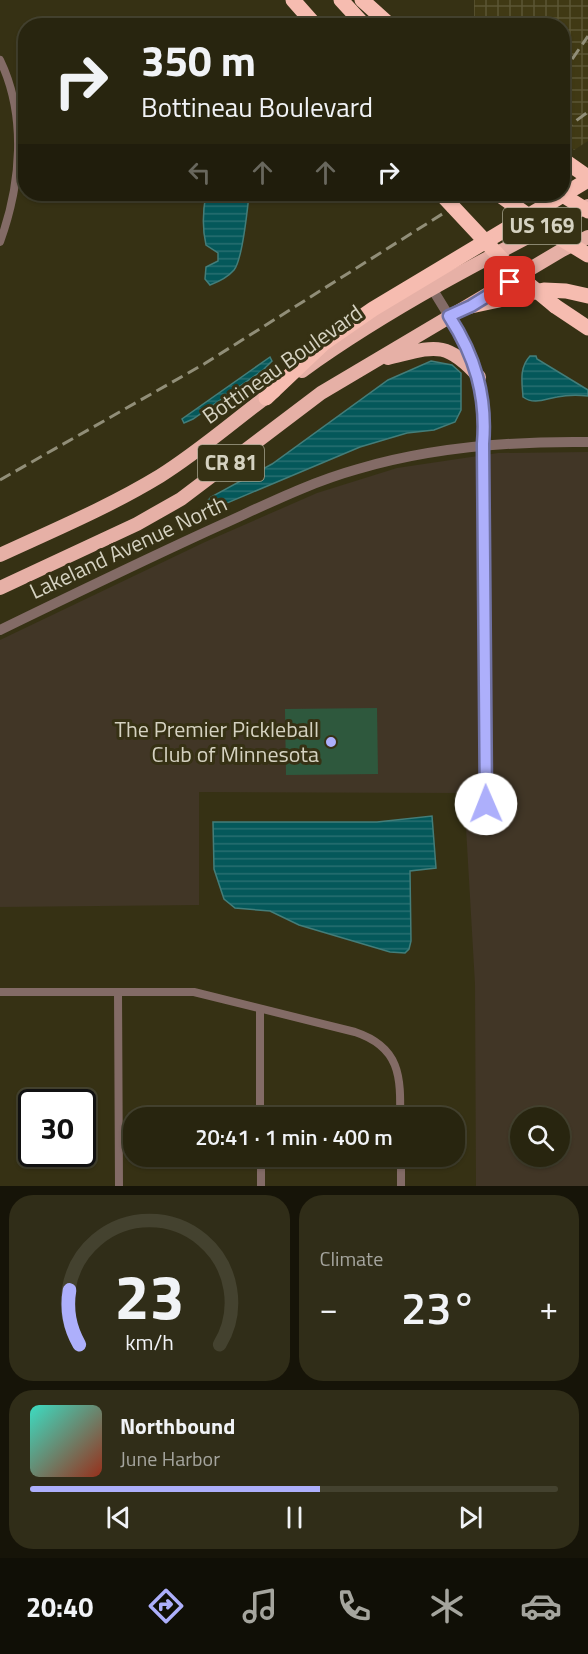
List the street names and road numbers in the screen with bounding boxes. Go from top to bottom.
road number: US 169 [503,208,581,244]
street label: Bottineau Boulevard [195,296,369,432]
road number: CR 81 [198,445,264,481]
street label: Lakeland Avenue North [24,486,232,608]

